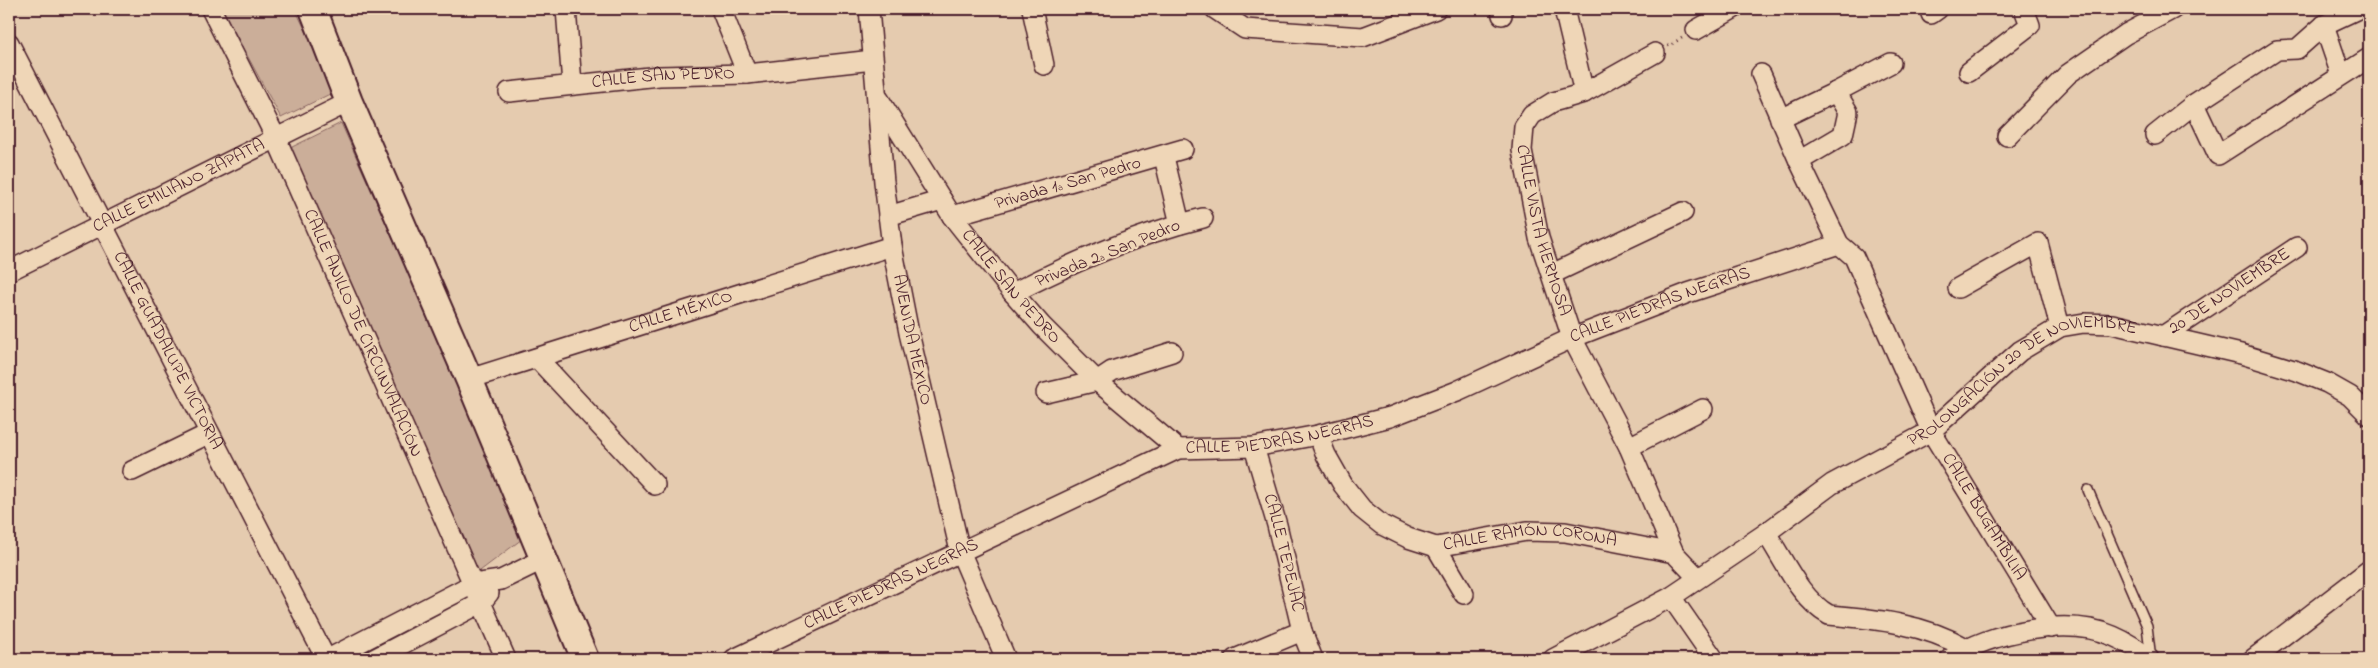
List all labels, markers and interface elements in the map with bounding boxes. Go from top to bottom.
street label: CALLE SAN PEDRO [590,61,735,96]
street label: CALLE EMILIANO ZAPATA [89,133,270,240]
street label: CALLE VISTA HERMOSA [1509,144,1577,320]
street label: Privada 1ª San Pedro [992,151,1144,217]
street label: CALLE ANILLO DE CIRCUNVALACIÓN [296,205,428,462]
street label: Privada 2ª San Pedro [1032,213,1184,295]
street label: CALLE SAN PEDRO [954,224,1066,350]
street label: 20 DE NOVIEMBRE [2164,242,2296,342]
street label: CALLE GUADALUPE VICTORIA [106,247,229,454]
street label: CALLE PIEDRAS NEGRAS [1566,261,1754,351]
street label: AVENIDA MÉXICO [885,272,938,408]
street label: CALLE MÉXICO [626,284,736,341]
street label: PROLONGACIÓN 20 DE NOVIEMBRE [1903,310,2140,454]
street label: CALLE PIEDRAS NEGRAS [1185,409,1376,462]
street label: CALLE BUGAMBILIA [1935,448,2032,586]
street label: CALLE TEPEJAC [1256,491,1310,615]
street label: CALLE RAMÓN CORONA [1441,518,1619,559]
street label: CALLE PIEDRAS NEGRAS [800,532,983,637]

